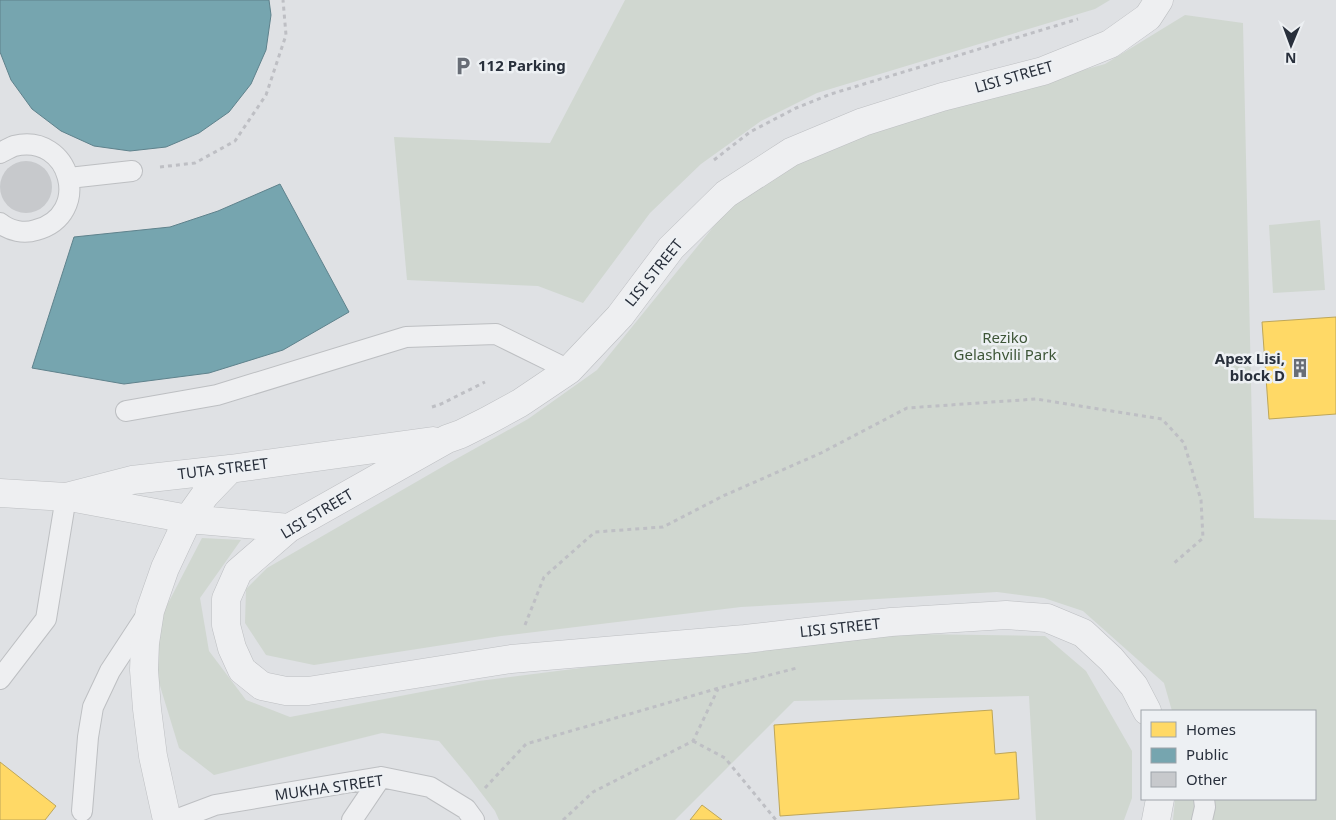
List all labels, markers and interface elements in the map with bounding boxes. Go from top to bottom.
north arrow [1266,20,1316,70]
text: N [1285,49,1297,68]
parking icon: 112 Parking [452,55,474,77]
place label: 112 Parking [478,55,566,75]
street label: LISI STREET [972,55,1056,97]
street label: LISI STREET [620,234,687,310]
park label: Reziko Gelashvili Park [954,327,1056,364]
place label: Apex Lisi, block D [1215,348,1285,385]
building icon: Apex Lisi, block D [1289,357,1311,379]
street label: TUTA STREET [176,452,270,483]
street label: LISI STREET [277,483,357,543]
street label: LISI STREET [799,613,882,641]
legend [1141,710,1316,800]
text: Homes [1186,719,1236,739]
text: Public [1186,744,1229,764]
street label: MUKHA STREET [273,769,385,805]
text: Other [1186,769,1227,789]

